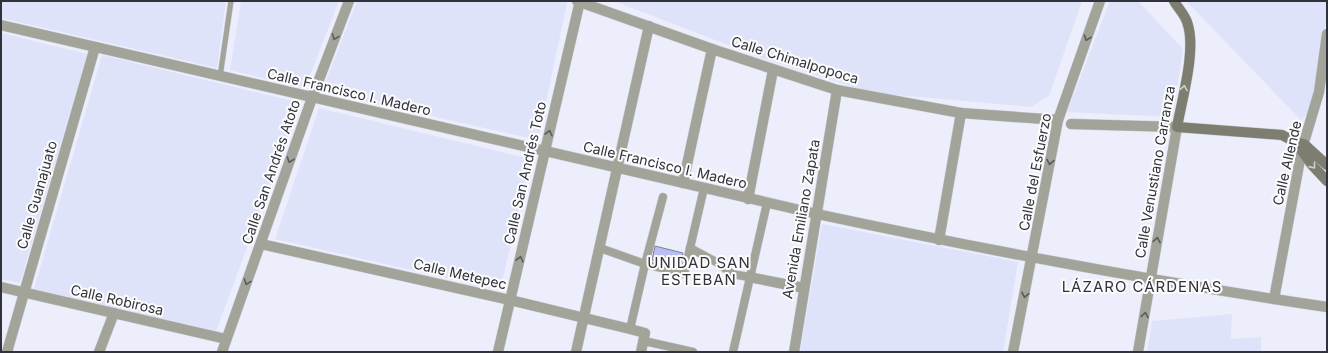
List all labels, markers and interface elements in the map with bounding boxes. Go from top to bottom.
street label: Calle Chimalpopoca [729,32,861,87]
one-way arrow [332,34,340,41]
one-way arrow [1083,34,1091,41]
street label: Calle Francisco I. Madero [265,64,433,119]
street label: Calle Venustiano Carranza [1131,84,1178,260]
one-way arrow [1179,85,1187,91]
street label: Calle San Andrés Atoto [238,97,303,247]
street label: Calle San Andrés Toto [500,100,549,246]
street label: Calle del Esfuerzo [1015,112,1054,232]
street label: Calle Allende [1268,119,1305,207]
one-way arrow [545,130,553,136]
street label: Calle Francisco I. Madero [581,137,749,192]
street label: Avenida Emiliano Zapata [778,138,823,300]
street label: Calle Guanajuato [13,139,60,251]
one-way arrow [287,156,295,163]
one-way arrow [1046,159,1055,165]
one-way arrow [1309,161,1316,169]
one-way arrow [1152,237,1161,243]
district label: UNIDAD SAN ESTEBAN [647,253,751,289]
street label: Calle Metepec [412,255,508,292]
one-way arrow [515,256,523,263]
district label: LÁZARO CÁRDENAS [1062,277,1222,296]
one-way arrow [243,279,252,286]
street label: Calle Robirosa [69,281,165,318]
one-way arrow [1021,292,1029,298]
one-way arrow [1140,312,1148,318]

